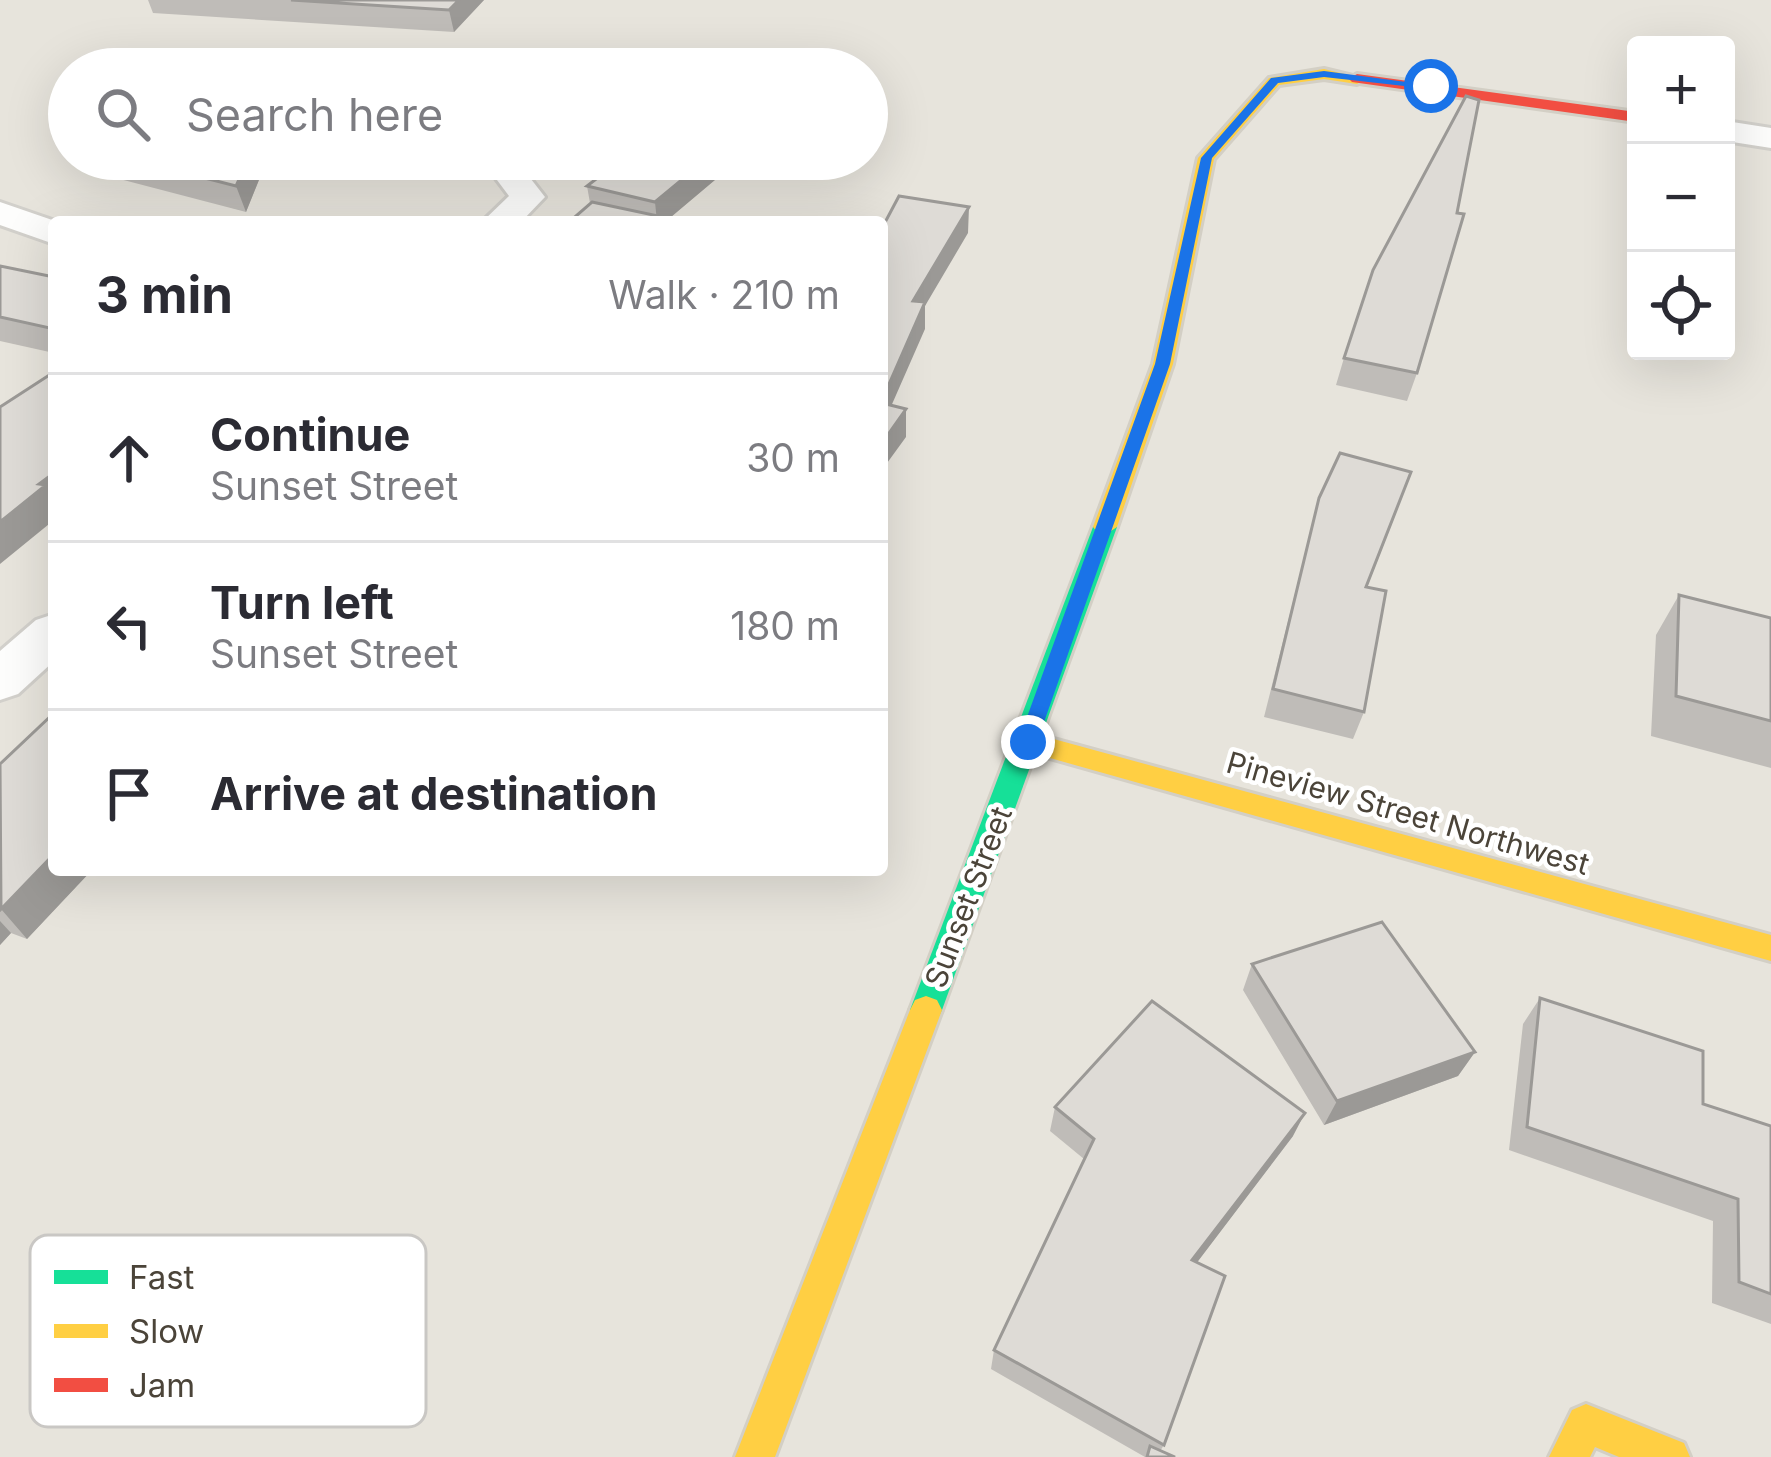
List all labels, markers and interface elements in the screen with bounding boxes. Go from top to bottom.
map controls [1627,36,1735,360]
button: + [1627,36,1735,144]
search box [48,48,888,180]
route start [1404,59,1458,113]
icon: search [90,81,156,147]
text: Search here [186,87,443,142]
button: − [1627,144,1735,252]
button: locate [1627,252,1735,360]
text: 3 min [96,264,233,325]
text: Walk · 210 m [608,271,840,318]
text: Continue [210,407,410,462]
icon: ahead [96,425,162,491]
text: 30 m [746,434,840,481]
text: Sunset Street [210,462,458,509]
text: Turn left [210,575,394,630]
icon: left [96,593,162,659]
text: 180 m [730,602,840,649]
text: Sunset Street [210,630,458,677]
route end [1001,715,1055,769]
street label: Pineview Street Northwest [1223,744,1594,882]
icon: arrive [96,761,162,827]
text: Arrive at destination [210,766,657,821]
street label: Sunset Street [917,801,1019,993]
legend [30,1235,426,1427]
text: Fast [129,1257,195,1297]
text: Slow [129,1311,204,1351]
text: Jam [129,1365,195,1405]

